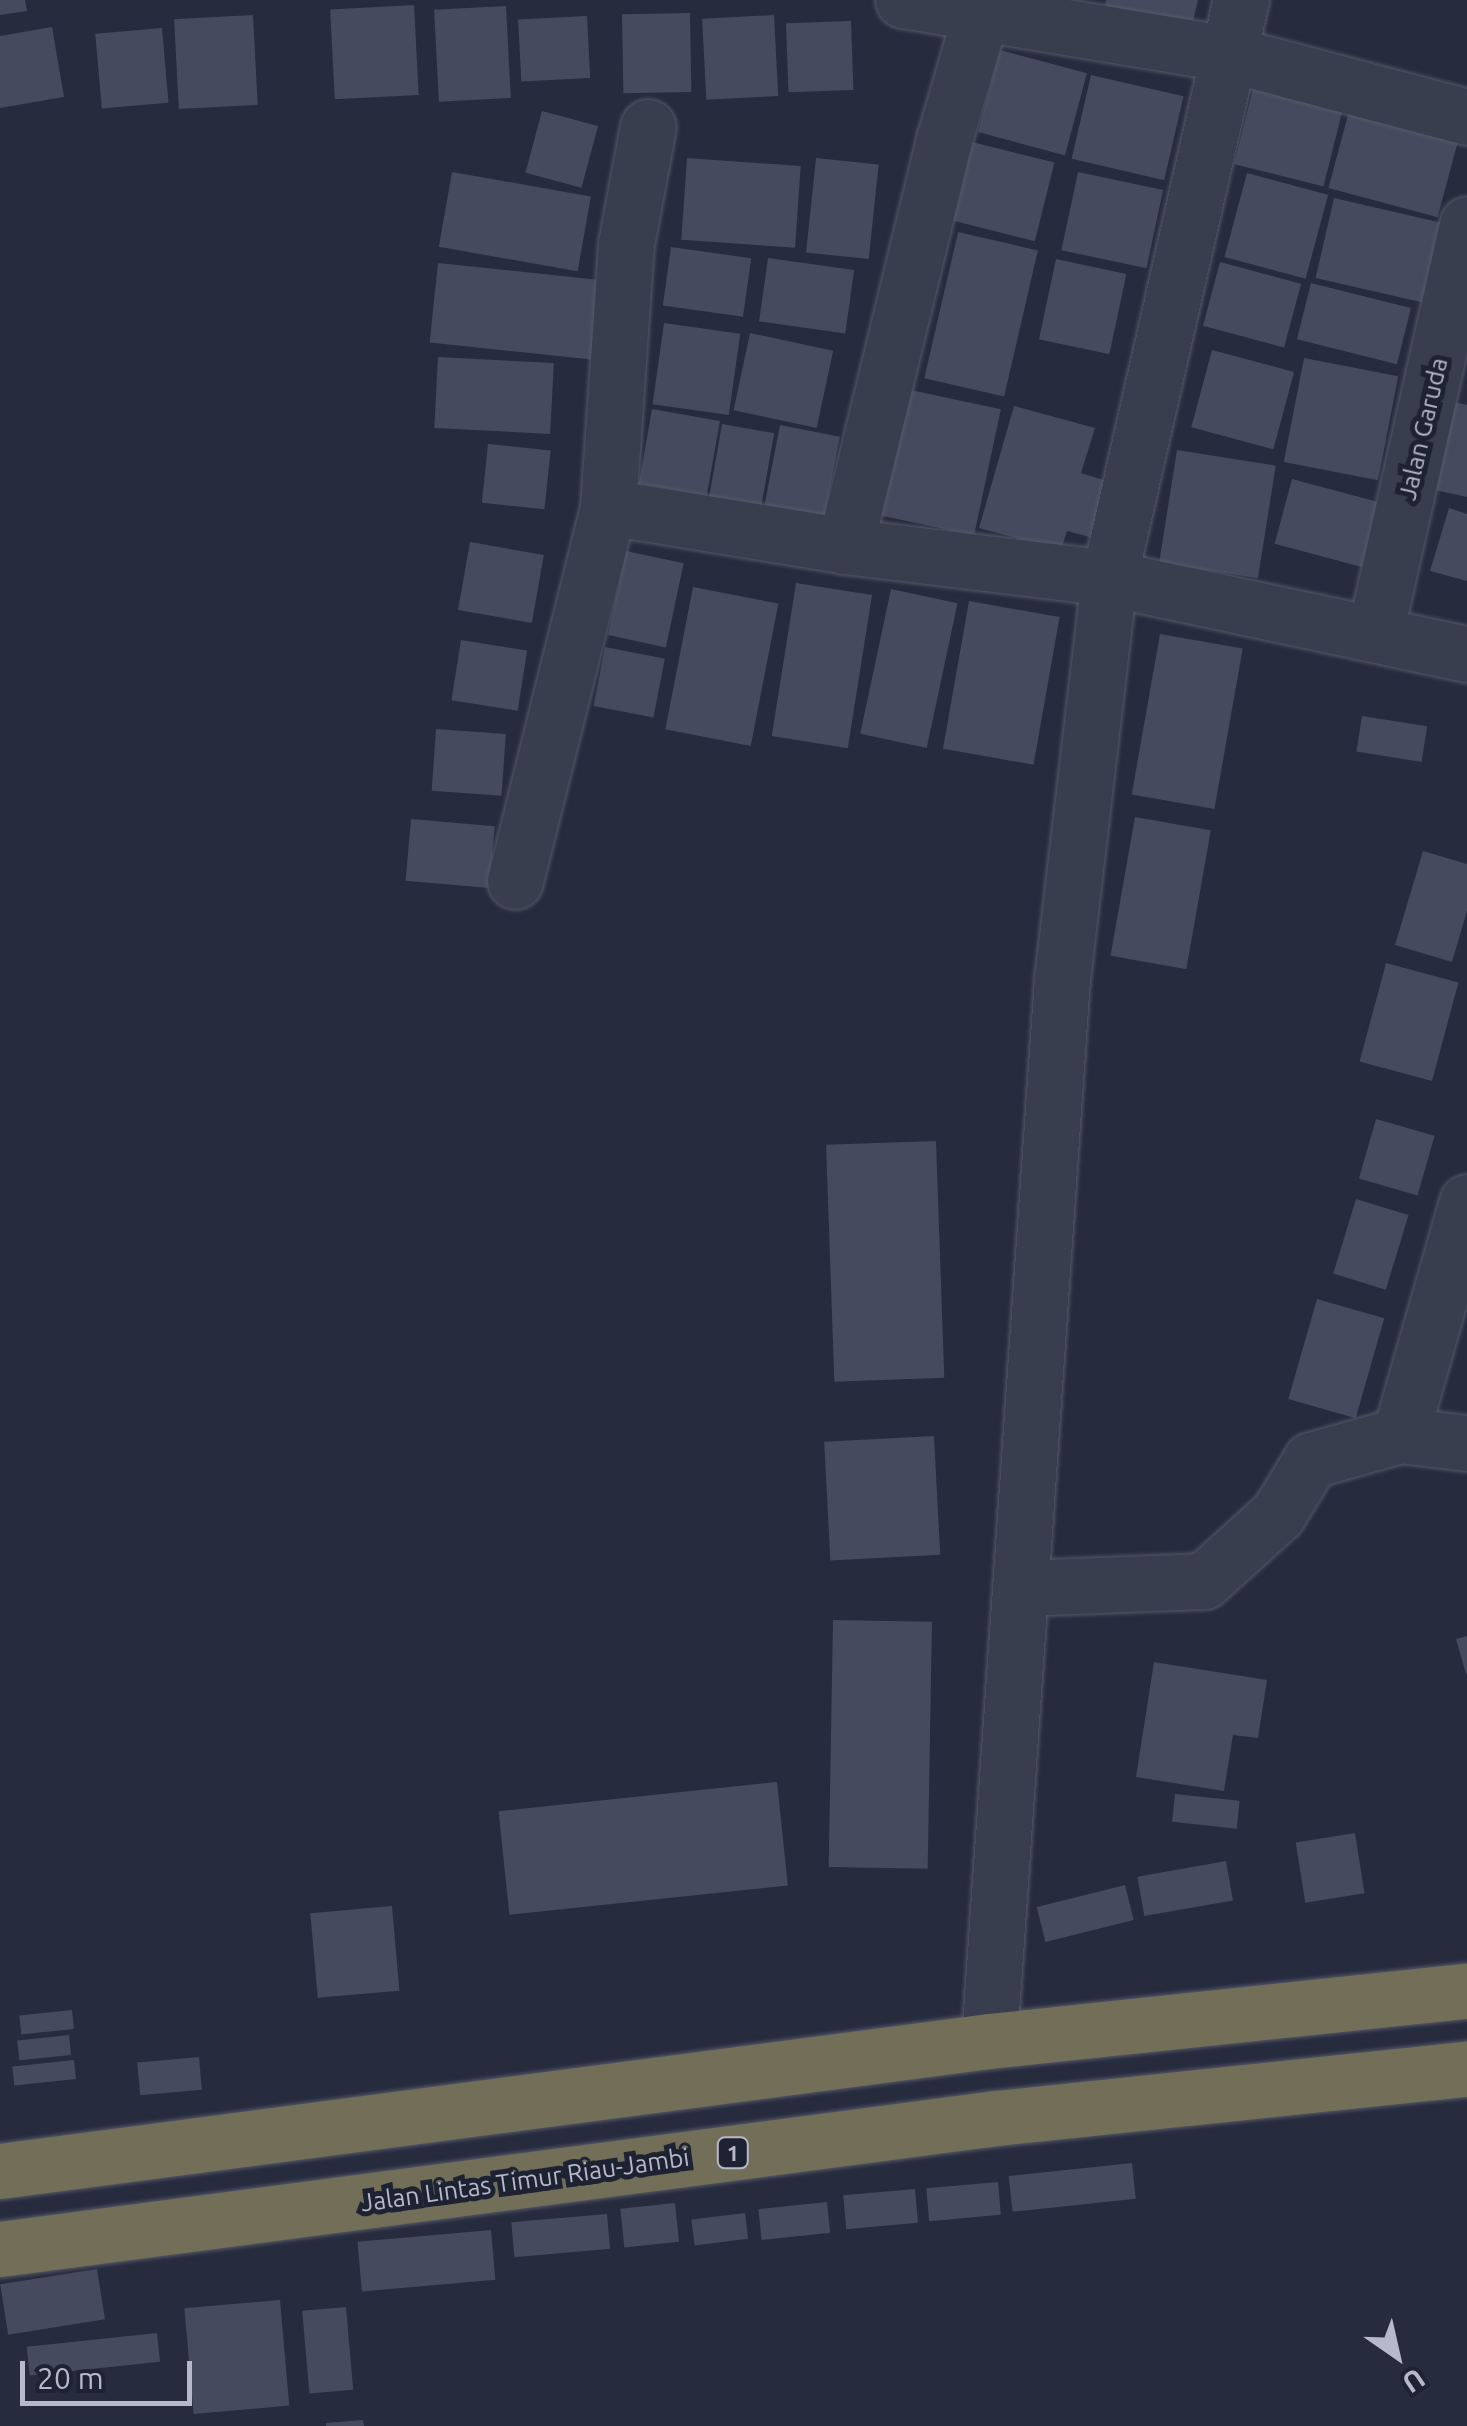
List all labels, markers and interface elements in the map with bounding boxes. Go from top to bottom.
street label: Jalan Garuda [1392,355,1454,503]
road number: 1 [716,2136,750,2170]
street label: Jalan Lintas Timur Riau-Jambi [359,2142,691,2218]
north arrow [1347,2306,1447,2406]
scale bar [25,2341,198,2403]
text: 20 m [37,2361,104,2395]
text: U [1397,2363,1431,2400]

